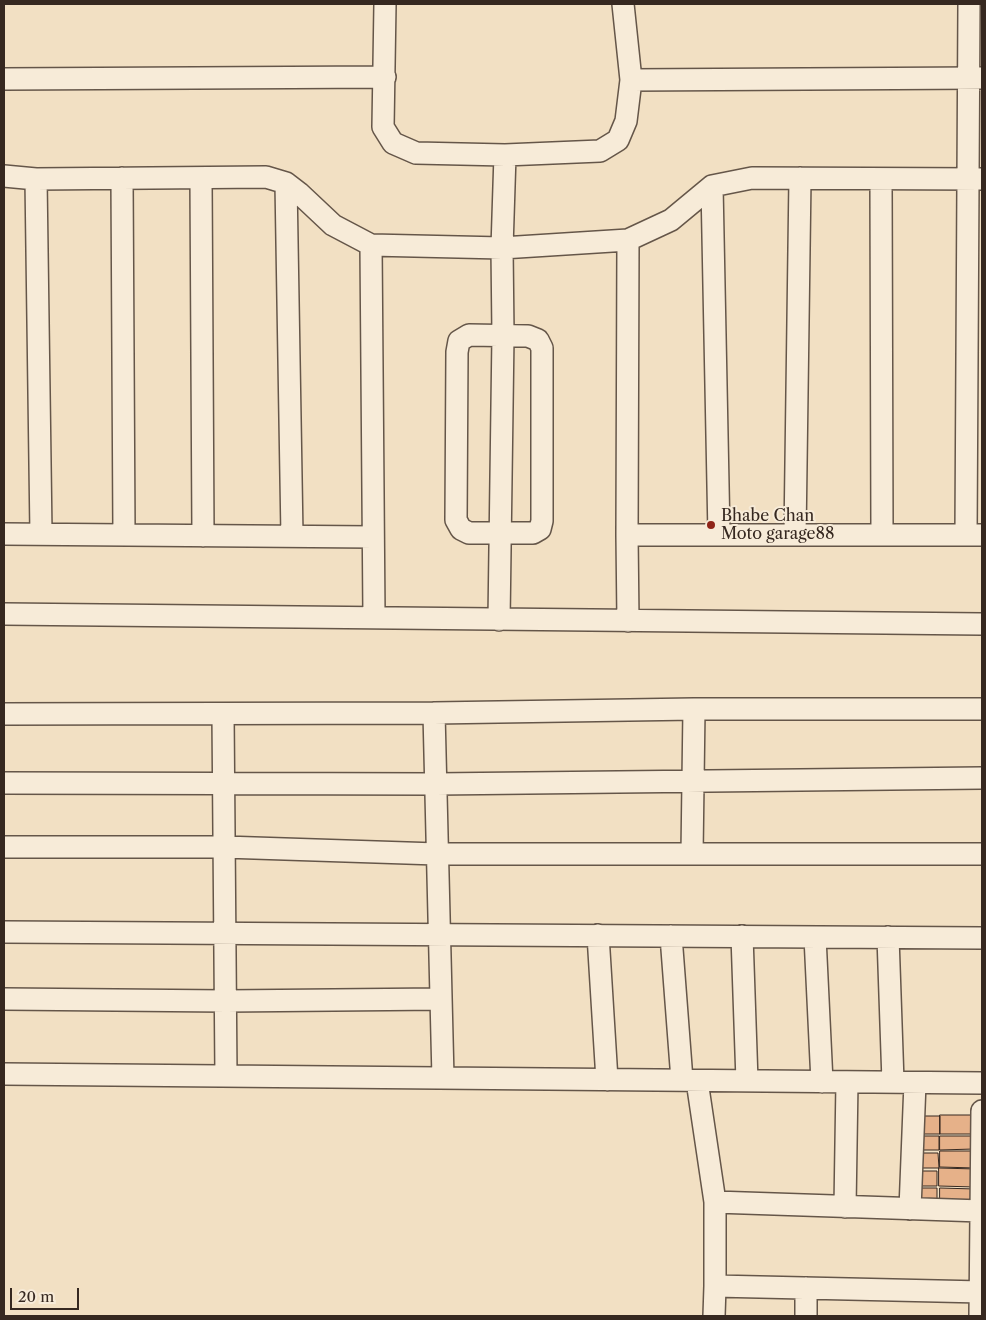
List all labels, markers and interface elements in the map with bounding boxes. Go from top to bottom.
place label: Bhabe Chan Moto garage88 [721,506,835,544]
marker: Bhabe Chan Moto garage88 [705,519,717,531]
scale bar [12,1278,81,1310]
text: 20 m [18,1287,54,1306]

